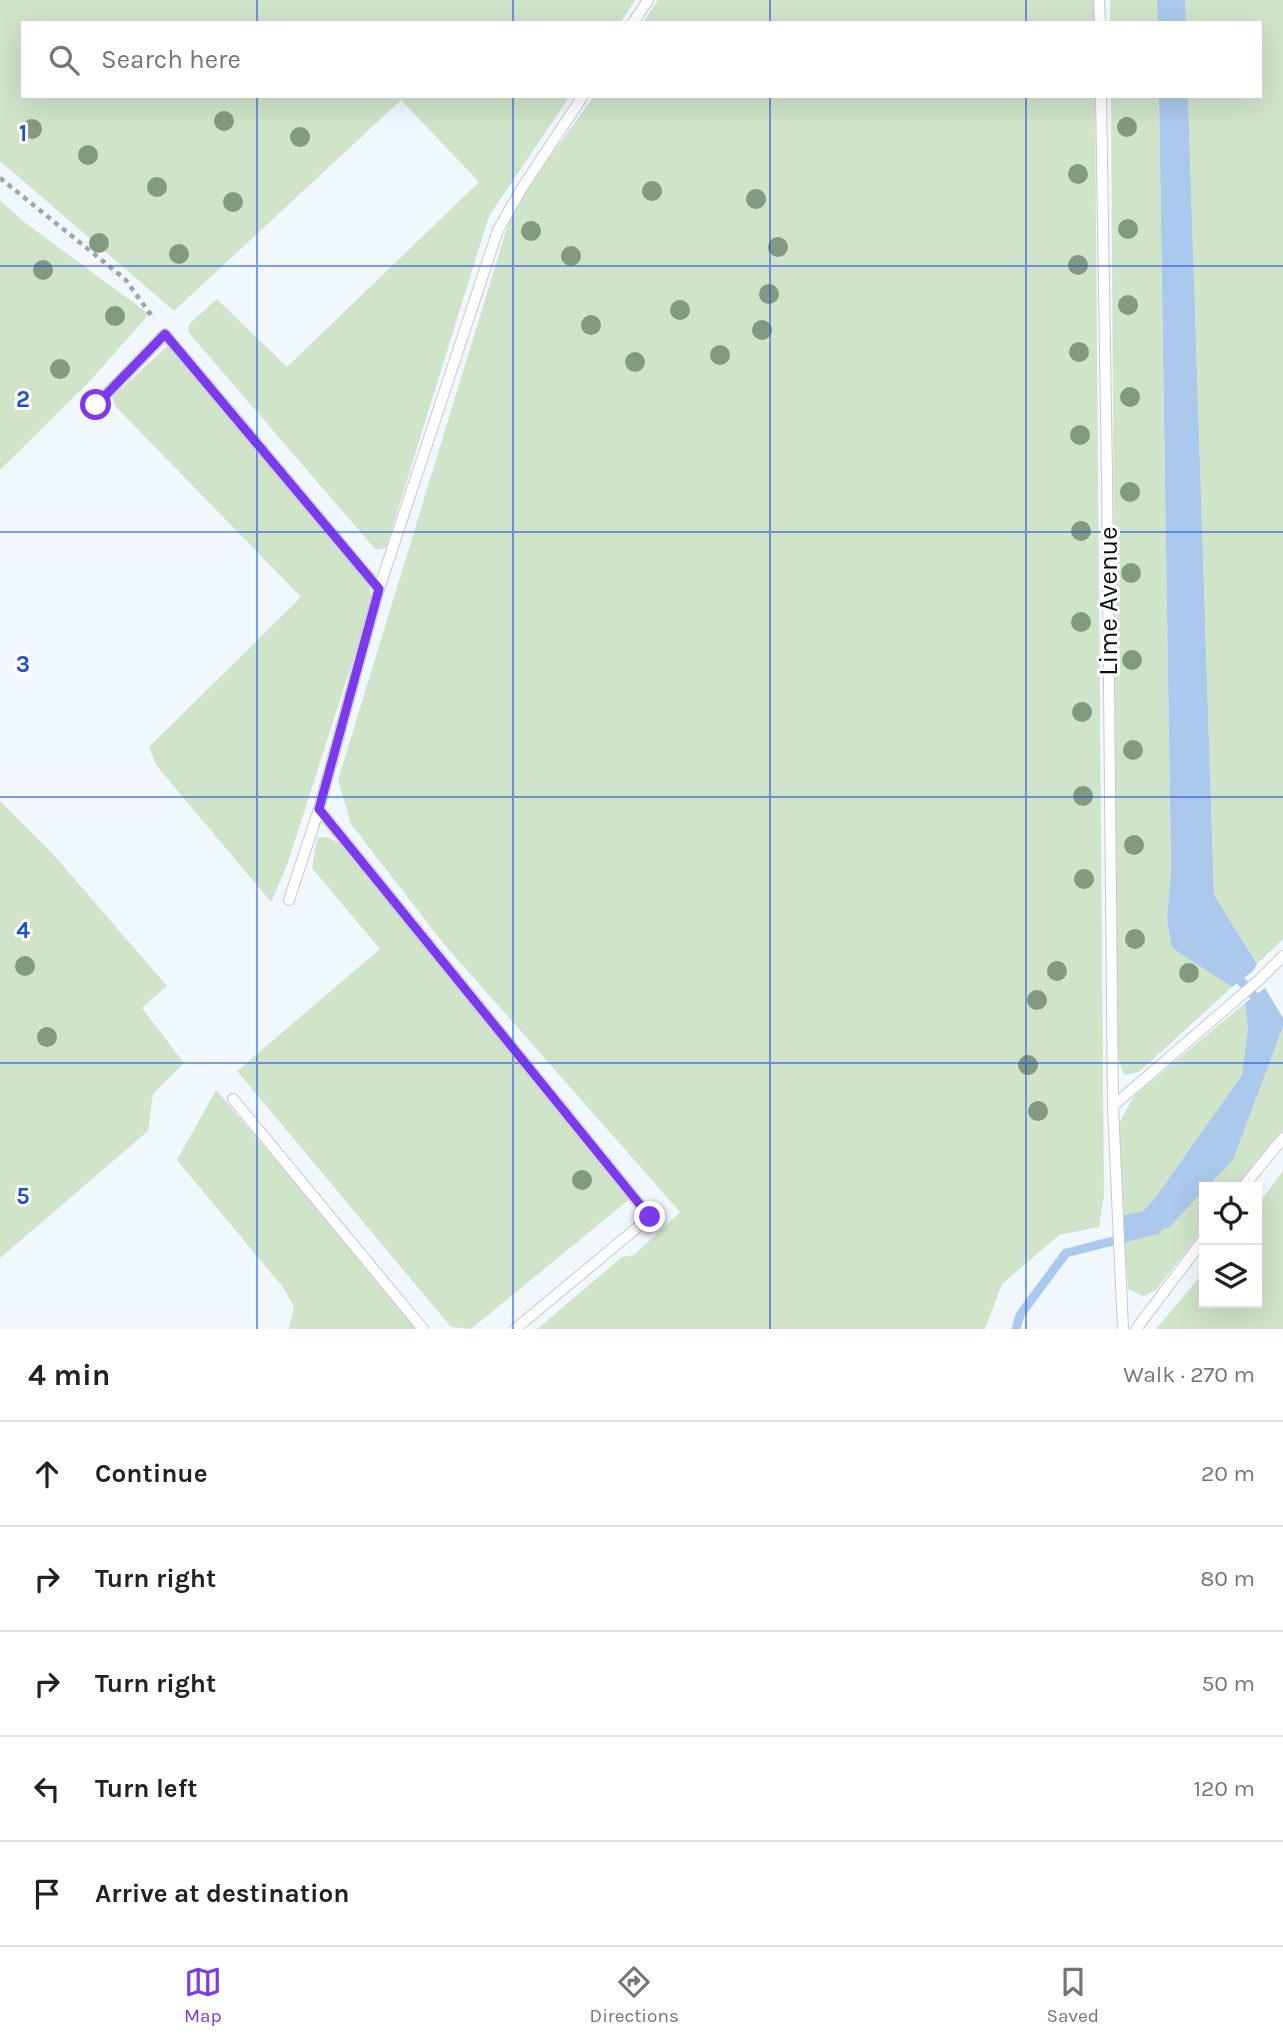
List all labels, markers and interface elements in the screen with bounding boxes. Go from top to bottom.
search box [21,21,1262,98]
icon: search [45,41,83,79]
text: Search here [101,44,241,75]
text: 1 [19,120,27,147]
text: 2 [16,386,30,413]
route start [80,389,111,420]
street label: Lime Avenue [1093,526,1124,676]
text: 3 [16,651,30,678]
text: 4 [16,917,30,944]
map controls [1199,1182,1262,1308]
button: locate [1199,1182,1262,1245]
text: 5 [16,1183,30,1210]
route end [634,1201,665,1232]
button: layers [1199,1245,1262,1308]
text: 4 min [28,1357,110,1393]
text: Walk · 270 m [1123,1361,1255,1388]
icon: ahead [28,1455,66,1493]
text: Continue [95,1458,207,1489]
text: 20 m [1201,1460,1255,1487]
icon: right [28,1560,66,1598]
text: Turn right [95,1563,216,1594]
text: 80 m [1200,1565,1255,1592]
icon: right [28,1665,66,1703]
text: Turn right [95,1668,216,1699]
text: 50 m [1201,1670,1255,1697]
icon: left [28,1770,66,1808]
text: Turn left [95,1773,197,1804]
text: 120 m [1193,1775,1255,1802]
icon: arrive [28,1875,66,1913]
text: Arrive at destination [95,1878,349,1909]
tab: Map [184,1963,222,2027]
tab: Directions [590,1963,679,2027]
tab: Saved [1047,1963,1099,2027]

